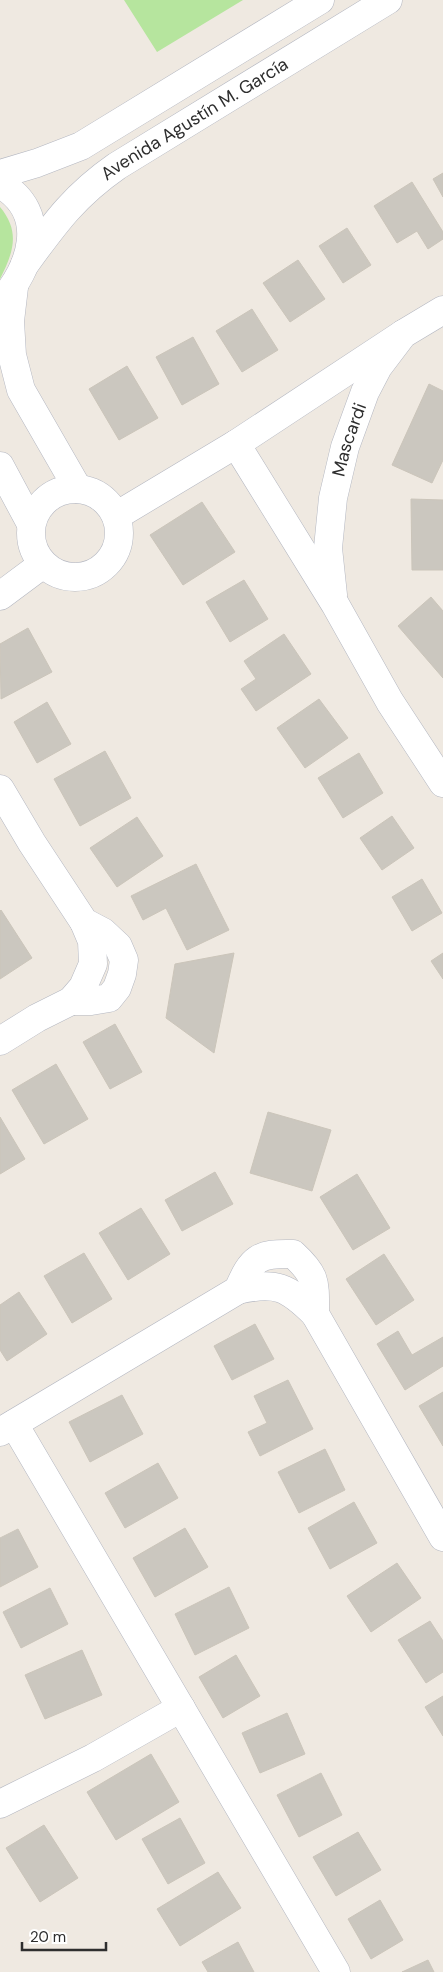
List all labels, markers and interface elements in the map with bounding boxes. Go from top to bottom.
street label: Avenida Agustín M. García [96,52,293,186]
street label: Mascardi [326,400,372,479]
scale bar [22,1920,106,1952]
text: 20 m [30,1927,66,1947]

